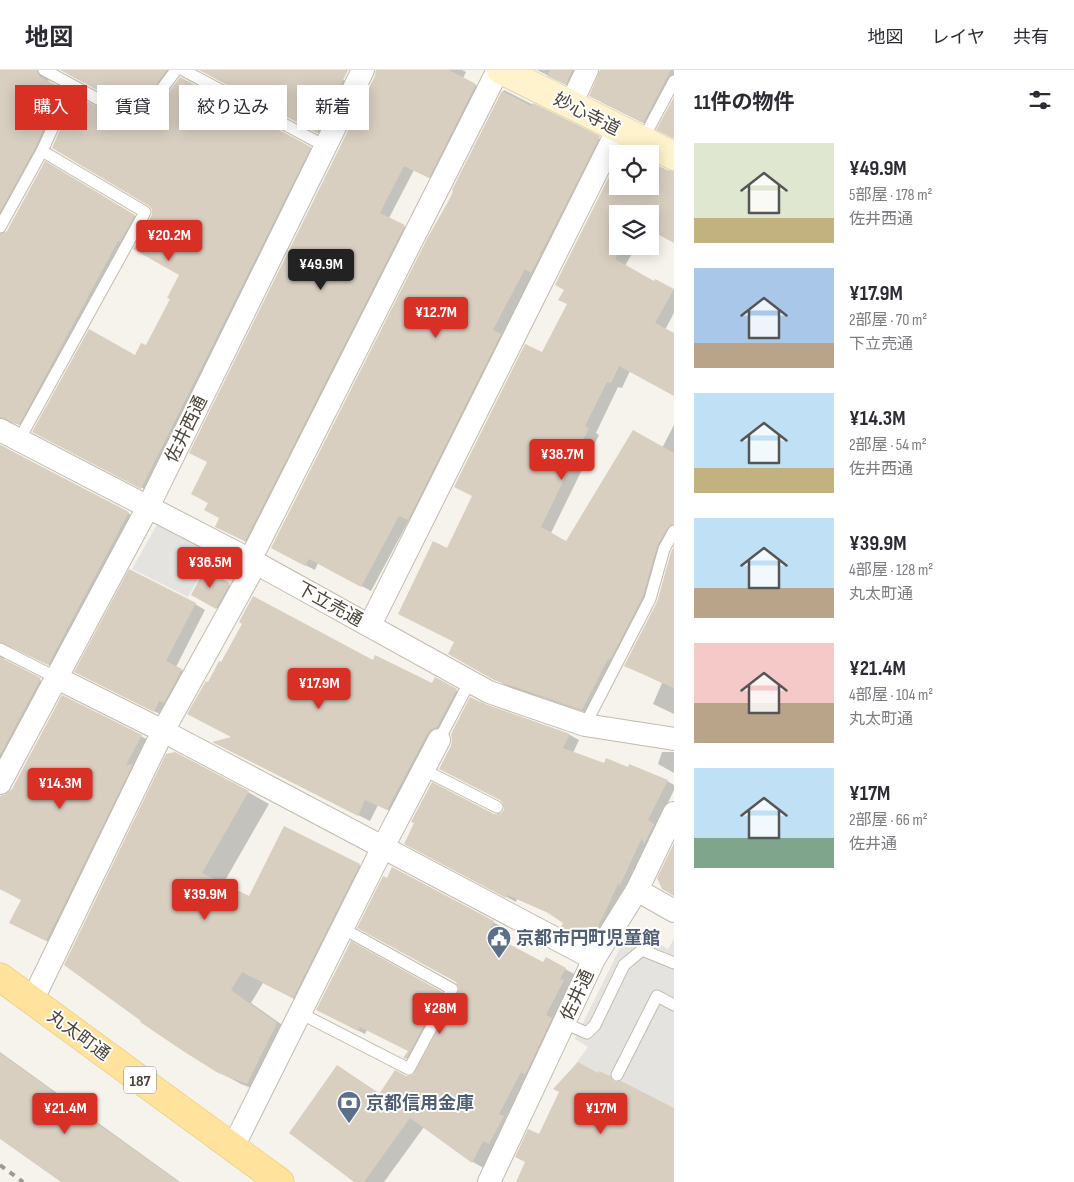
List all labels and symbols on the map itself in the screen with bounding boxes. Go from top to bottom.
street label: 妙心寺道 [550,89,624,140]
pin: ¥20.2M [128,220,210,262]
pin: ¥49.9M [280,248,362,291]
pin: ¥12.7M [395,296,477,339]
street label: 佐井西通 [161,392,212,466]
pin: ¥38.7M [521,438,603,481]
pin: ¥36.5M [169,546,251,589]
street label: 下立売通 [293,578,366,631]
pin: ¥17.9M [278,668,360,710]
pin: ¥14.3M [19,768,101,810]
pin: ¥39.9M [164,878,246,921]
public building icon: 京都市円町児童館 [486,925,512,959]
place label: 京都市円町児童館 [516,928,660,949]
street label: 佐井通 [557,966,598,1024]
pin: ¥28M [410,992,470,1035]
street label: 丸太町通 [43,1006,114,1065]
road number: 187 [124,1066,156,1094]
bank icon: 京都信用金庫 [336,1090,362,1124]
pin: ¥21.4M [24,1092,106,1135]
pin: ¥17M [571,1092,631,1135]
place label: 京都信用金庫 [366,1093,474,1114]

